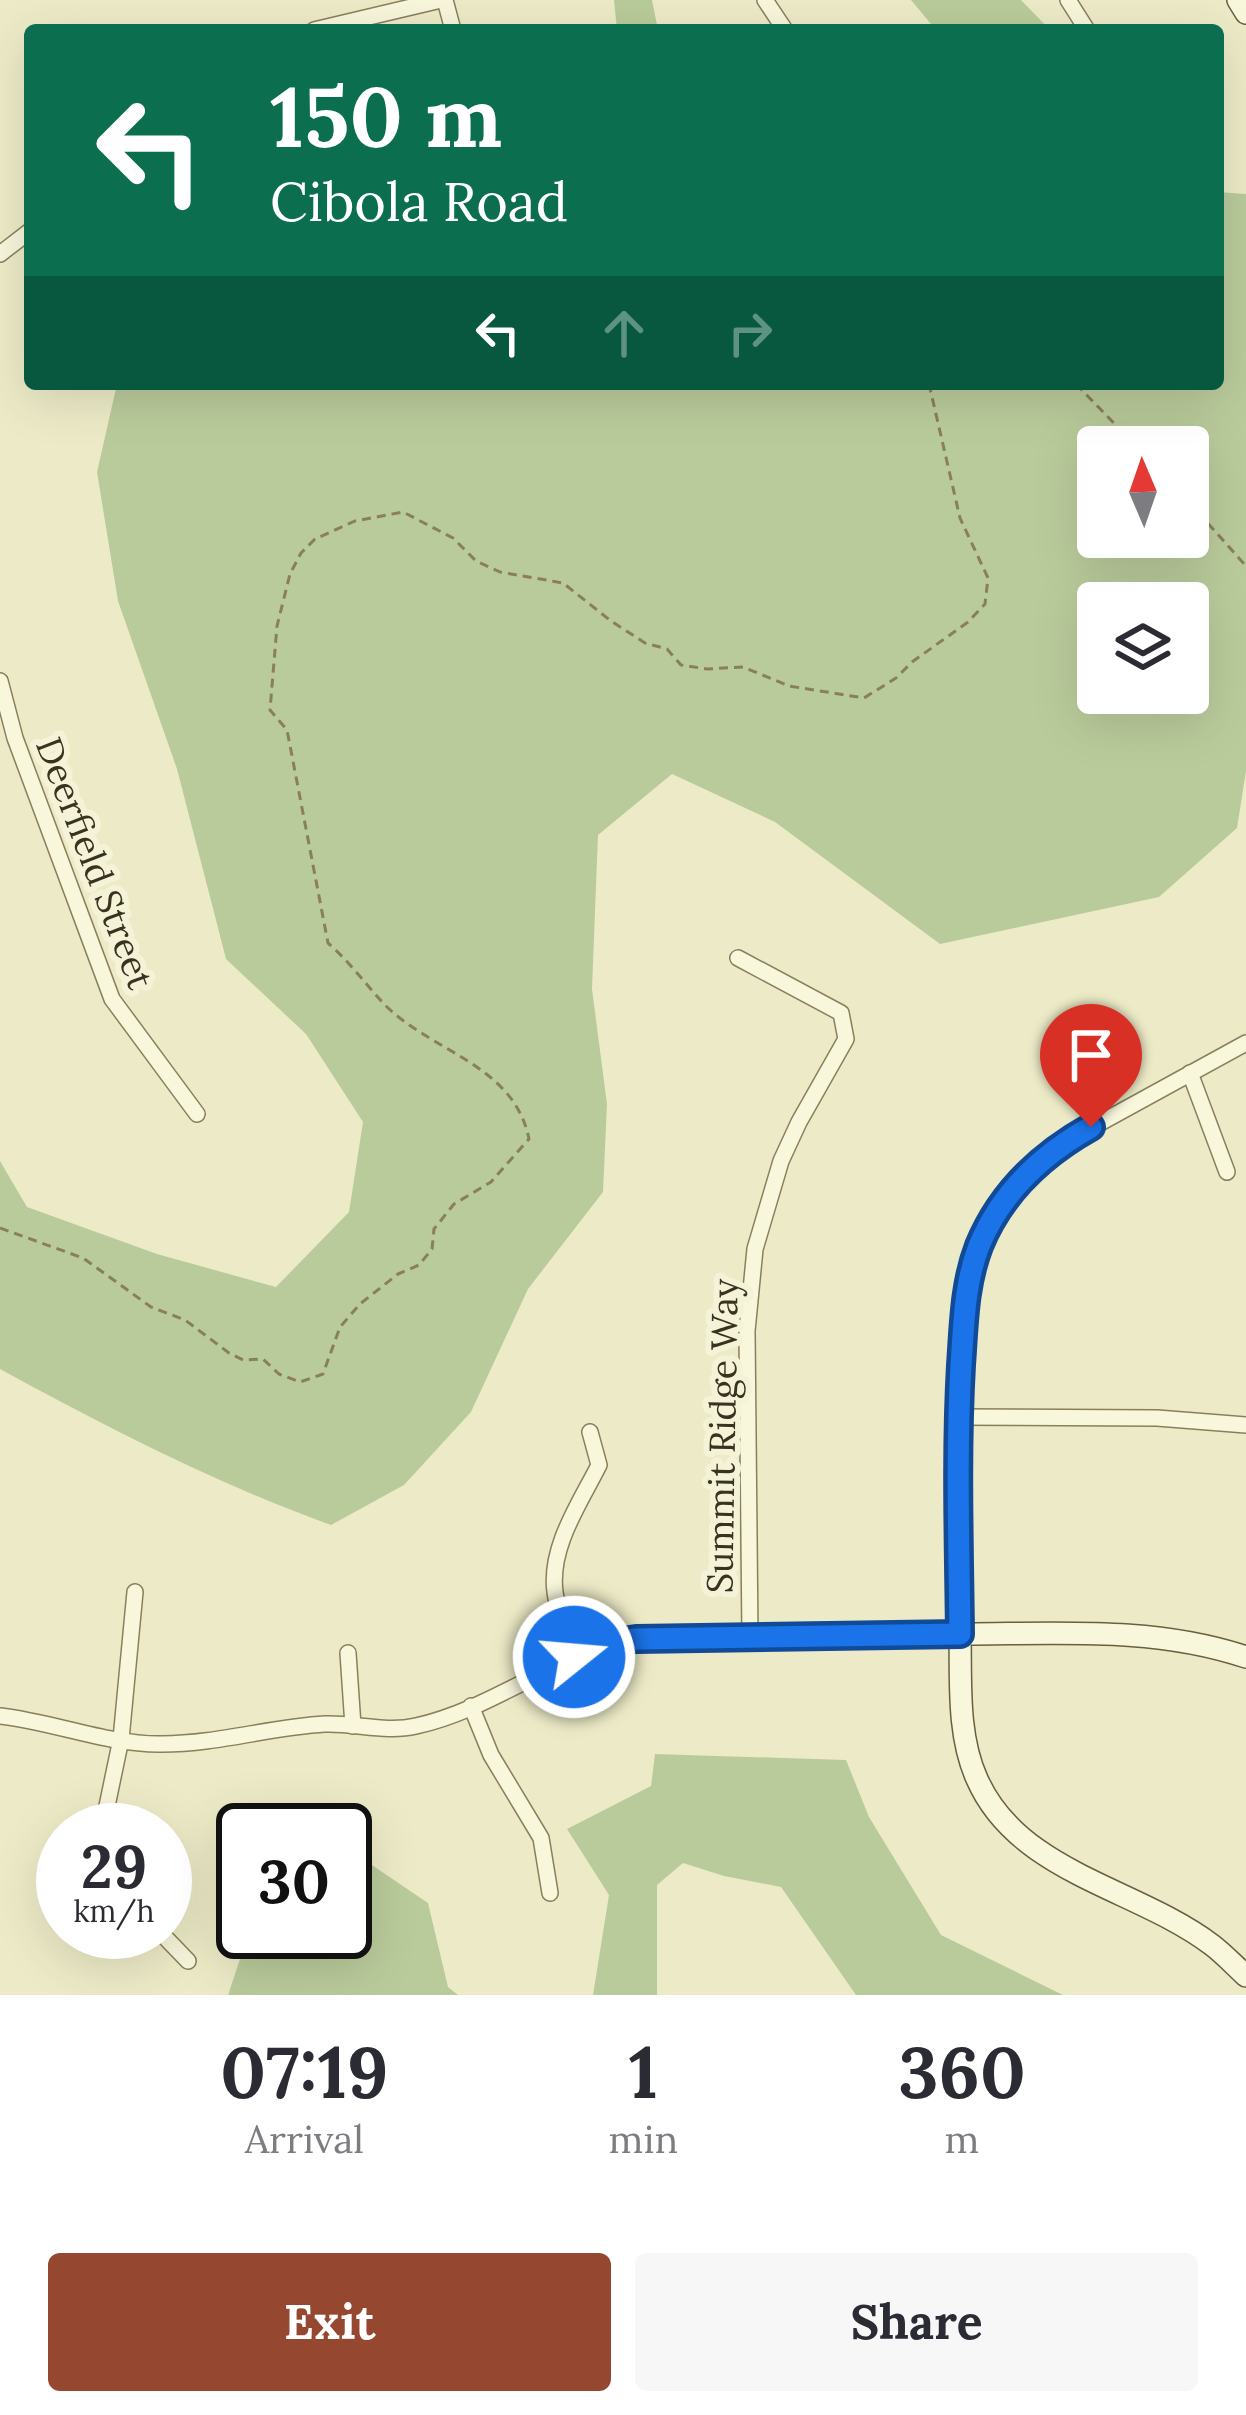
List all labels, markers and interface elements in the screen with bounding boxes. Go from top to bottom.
text: 150 m [270,62,502,170]
icon: left [72,72,228,228]
text: Cibola Road [270,167,568,236]
icon: left [465,300,531,366]
icon: ahead [591,300,657,366]
icon: right [717,300,783,366]
north arrow [1077,426,1209,558]
map controls [1077,426,1209,714]
button: layers [1077,582,1209,714]
street label: Deerfield Street [26,731,164,995]
pin [1040,1004,1142,1127]
icon: arrive [1058,1022,1124,1088]
street label: Summit Ridge Way [696,1278,748,1594]
position arrow [511,1594,637,1720]
speed limit sign: 30 [216,1803,372,1959]
text: 29 [81,1828,147,1904]
text: km/h [73,1892,155,1930]
text: 07:19 [220,2026,388,2118]
text: 1 [629,2026,658,2118]
text: 360 [898,2026,1026,2118]
text: Arrival [245,2114,364,2164]
text: min [609,2114,678,2164]
text: m [945,2114,979,2164]
button: Exit [48,2253,611,2391]
button: Share [635,2253,1198,2391]

